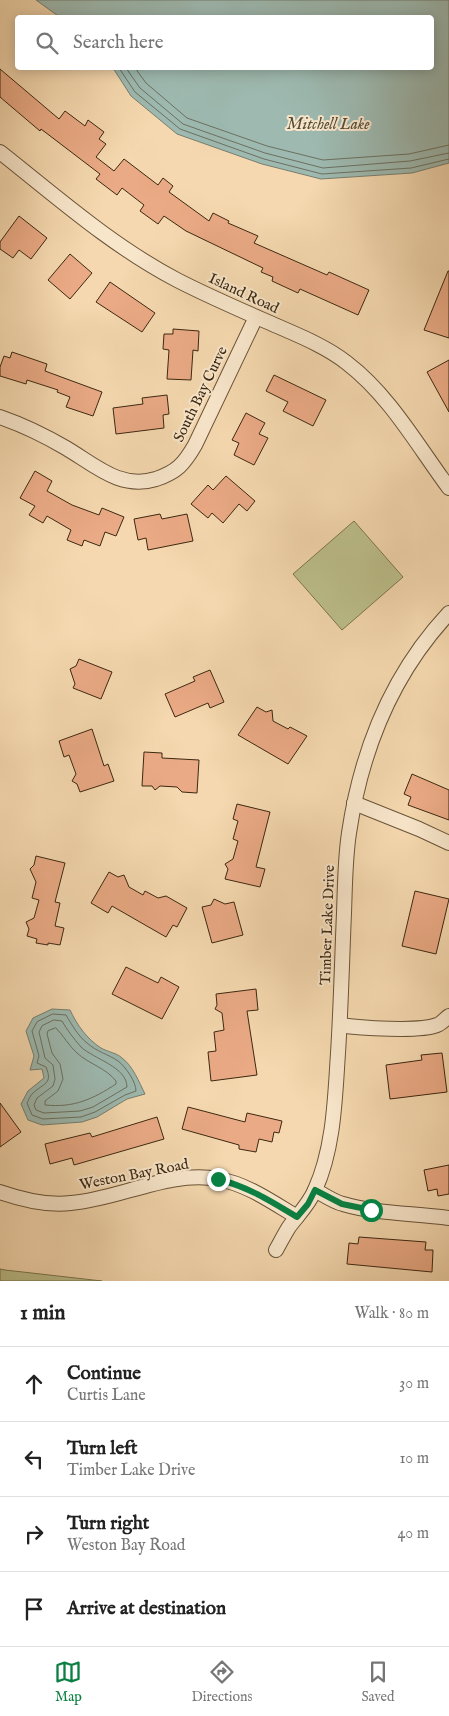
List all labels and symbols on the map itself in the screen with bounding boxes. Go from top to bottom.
water label: Mitchell Lake [287,115,370,135]
street label: Island Road [206,269,283,318]
street label: South Bay Curve [169,343,232,445]
street label: Timber Lake Drive [316,864,339,985]
street label: Weston Bay Road [78,1154,191,1194]
route end [207,1168,230,1191]
route start [360,1199,383,1222]

